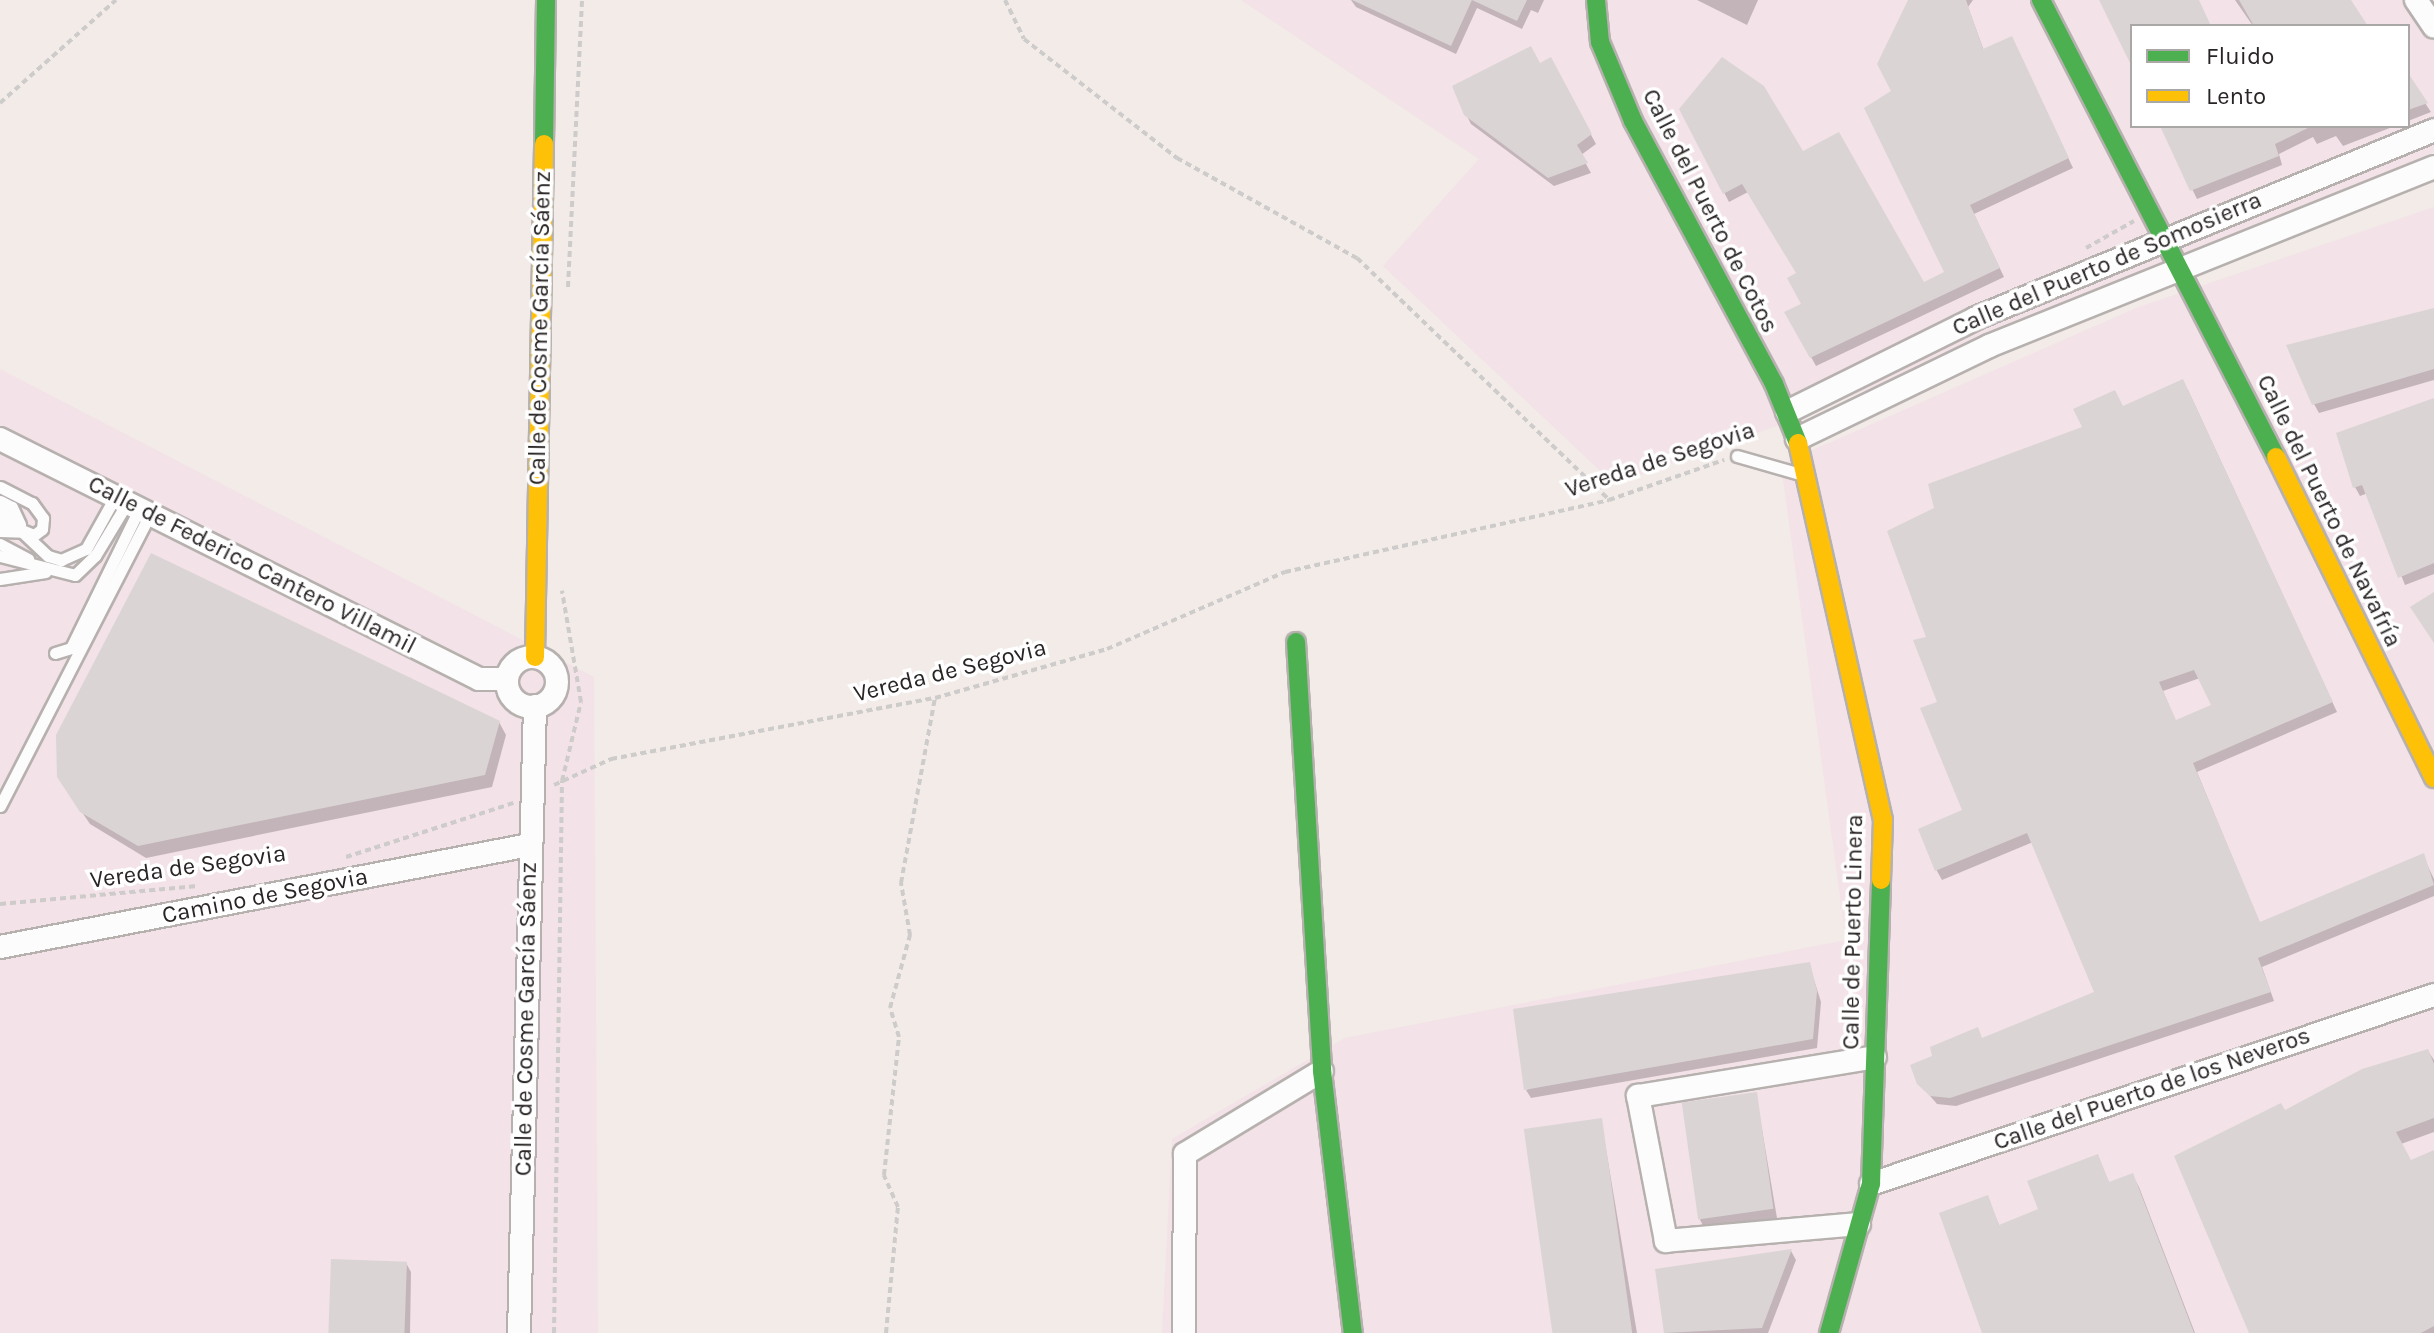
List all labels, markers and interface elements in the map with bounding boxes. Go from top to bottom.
legend [2130,24,2410,128]
text: Fluido [2206,42,2274,70]
text: Lento [2206,82,2266,110]
street label: Calle del Puerto de Cotos [1636,84,1784,338]
street label: Calle de Cosme García Sáenz [523,171,557,485]
street label: Calle del Puerto de Somosierra [1948,186,2266,342]
street label: Calle del Puerto de Navafría [2250,370,2408,652]
street label: Vereda de Segovia [1562,416,1758,504]
street label: Calle de Federico Cantero Villamil [83,469,421,661]
street label: Vereda de Segovia [851,633,1049,709]
street label: Calle de Puerto Linera [1837,814,1869,1050]
street label: Vereda de Segovia [88,839,288,895]
street label: Camino de Segovia [160,862,370,930]
street label: Calle de Cosme García Sáenz [509,862,543,1176]
street label: Calle del Puerto de los Neveros [1990,1021,2314,1157]

